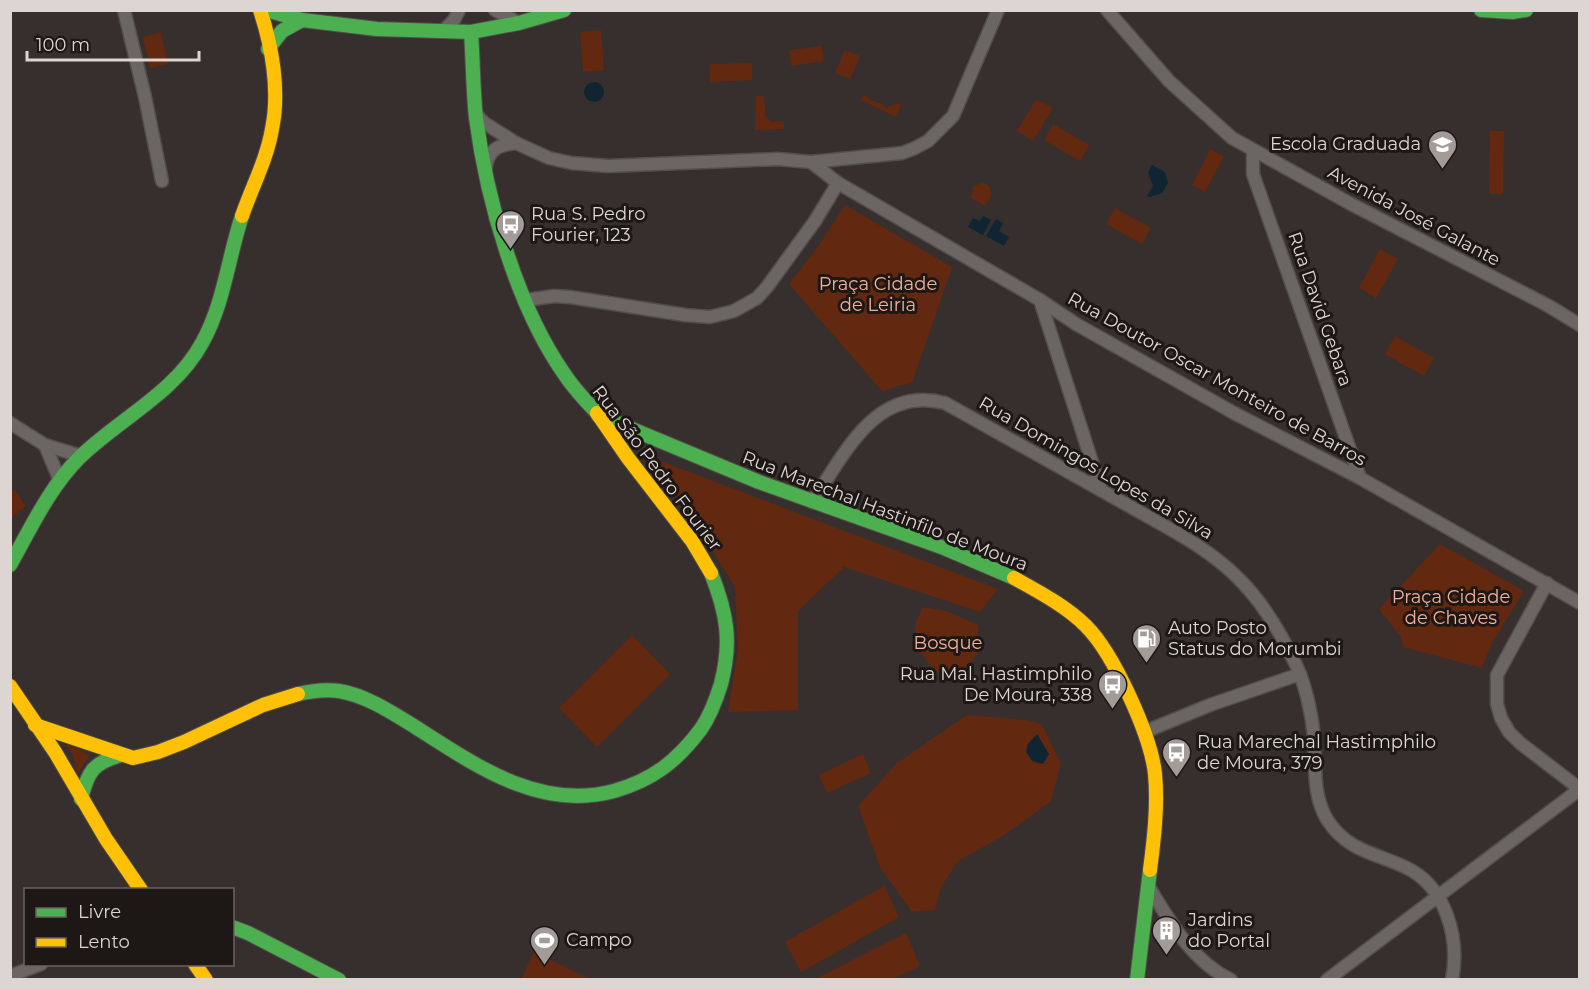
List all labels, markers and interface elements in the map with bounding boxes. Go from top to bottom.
scale bar [27,24,200,62]
text: 100 m [36,34,90,56]
school or university icon: Escola Graduada [1426,128,1458,170]
place label: Escola Graduada [1270,133,1421,155]
street label: Avenida José Galante [1324,161,1504,271]
place label: Rua S. Pedro Fourier, 123 [531,203,645,246]
bus stop icon: Rua S. Pedro Fourier, 123 [494,208,526,250]
street label: Rua David Gebara [1283,229,1357,389]
park label: Praça Cidade de Leiria [819,273,937,316]
street label: Rua Doutor Oscar Monteiro de Barros [1064,287,1370,471]
street label: Rua São Pedro Fourier [588,381,726,555]
street label: Rua Domingos Lopes da Silva [975,392,1217,544]
street label: Rua Marechal Hastinfilo de Moura [739,446,1031,576]
park label: Praça Cidade de Chaves [1392,586,1510,629]
place label: Auto Posto Status do Morumbi [1168,617,1342,660]
fuel station icon: Auto Posto Status do Morumbi [1131,622,1163,664]
park label: Bosque [914,632,983,654]
place label: Rua Mal. Hastimphilo De Moura, 338 [900,663,1092,706]
bus stop icon: Rua Mal. Hastimphilo De Moura, 338 [1097,668,1129,710]
place label: Rua Marechal Hastimphilo de Moura, 379 [1197,731,1436,774]
bus stop icon: Rua Marechal Hastimphilo de Moura, 379 [1160,736,1192,778]
legend [24,888,234,966]
text: Livre [78,901,121,923]
place label: Jardins do Portal [1187,909,1270,952]
building icon: Jardins do Portal [1151,914,1183,956]
sports icon: Campo [529,924,561,966]
place label: Campo [566,929,632,951]
text: Lento [78,931,130,953]

